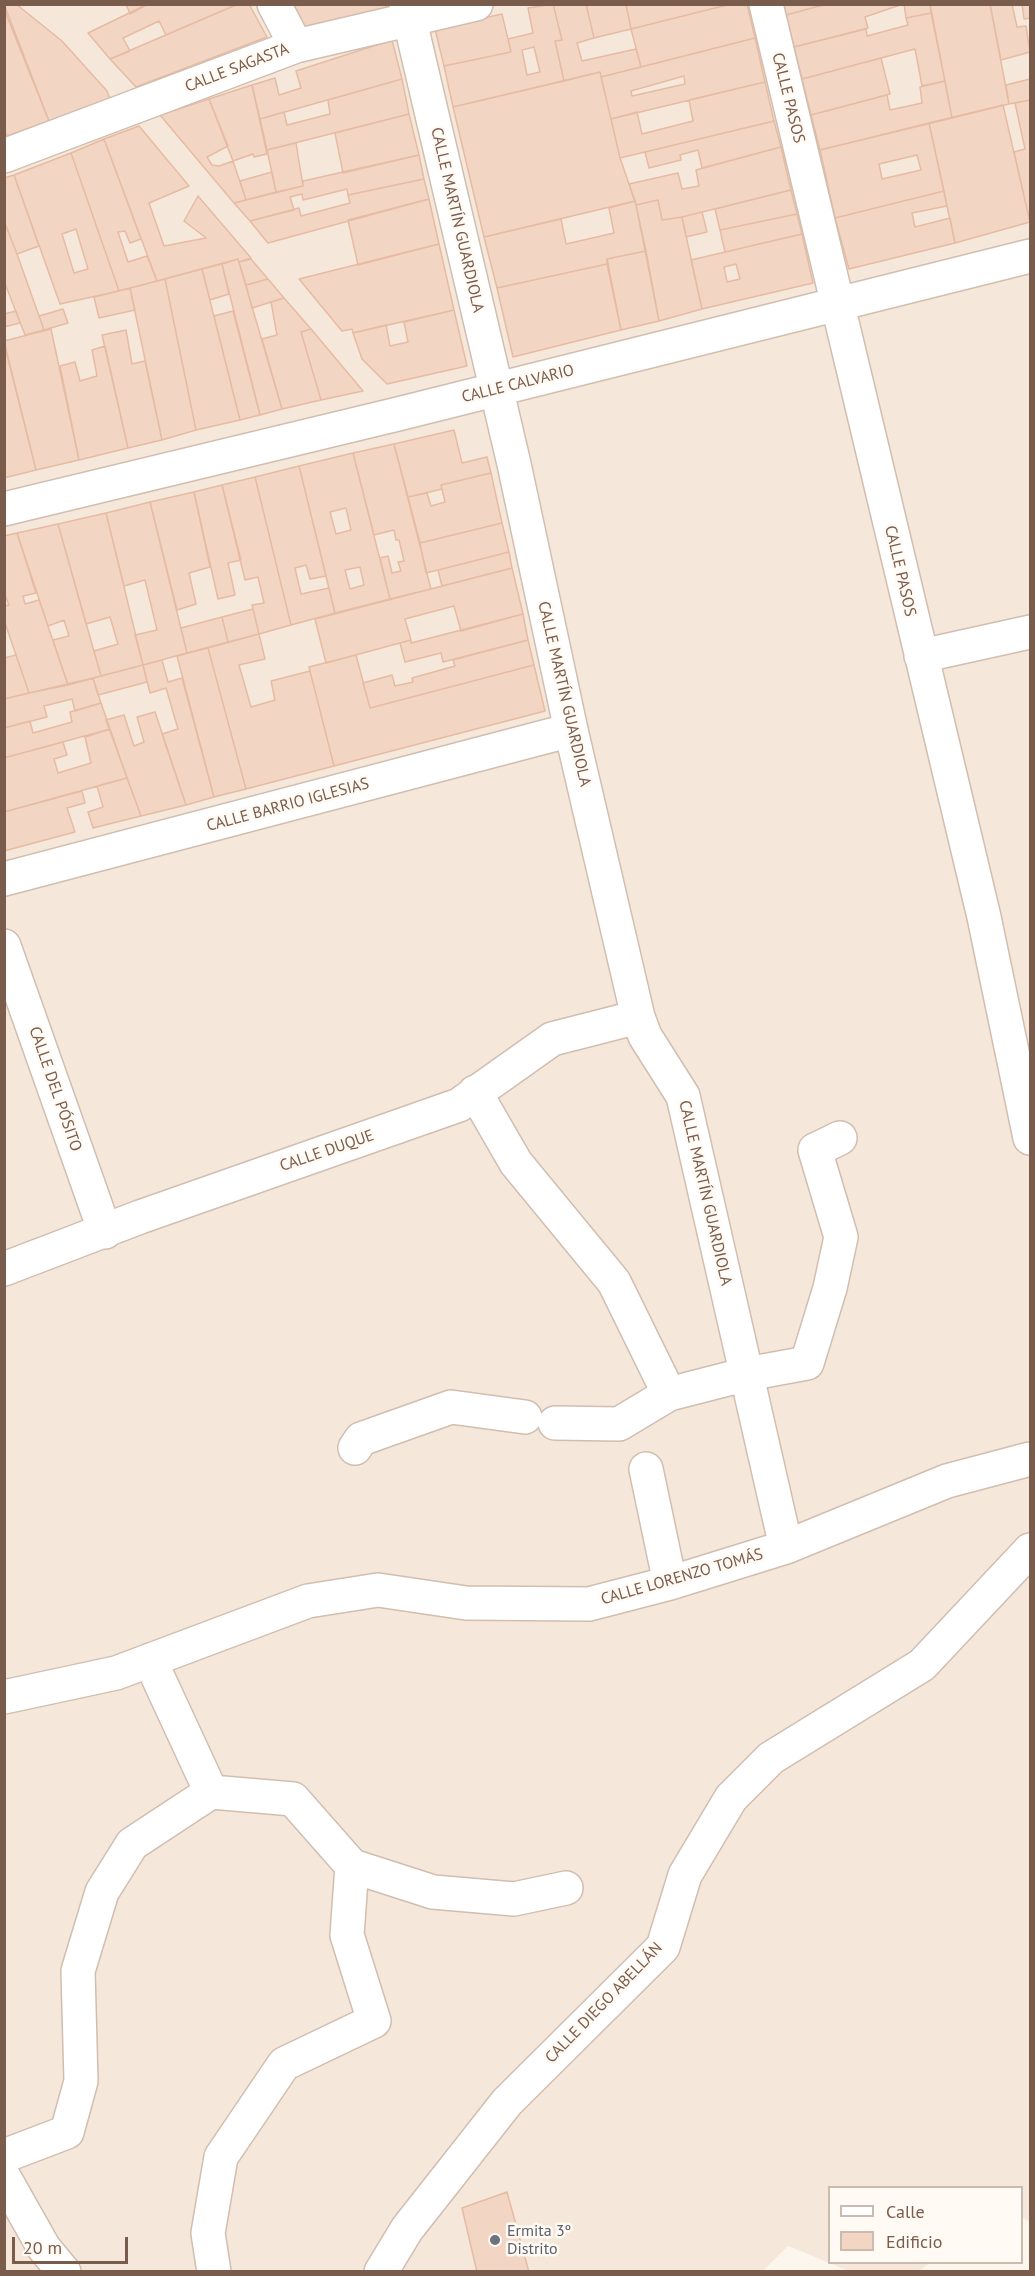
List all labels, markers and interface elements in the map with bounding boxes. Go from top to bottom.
street label: CALLE SAGASTA [182,39,292,97]
street label: CALLE PASOS [767,51,809,145]
street label: CALLE MARTÍN GUARDIOLA [426,126,488,314]
street label: CALLE CALVARIO [460,361,576,407]
street label: CALLE PASOS [880,524,920,618]
street label: CALLE MARTÍN GUARDIOLA [533,600,595,788]
street label: CALLE BARRIO IGLESIAS [205,774,371,836]
street label: CALLE DEL PÓSITO [25,1024,85,1154]
street label: CALLE MARTÍN GUARDIOLA [674,1099,736,1287]
street label: CALLE DUQUE [277,1126,377,1176]
street label: CALLE LORENZO TOMÁS [599,1545,765,1609]
street label: CALLE DIEGO ABELLÁN [541,1939,667,2067]
legend [828,2186,1023,2264]
text: Calle [886,2200,925,2223]
place label: Ermita 3º Distrito [507,2221,571,2259]
scale bar [15,2225,130,2263]
text: Edificio [886,2230,942,2253]
marker: Ermita 3º Distrito [488,2233,502,2247]
text: 20 m [23,2236,62,2259]

